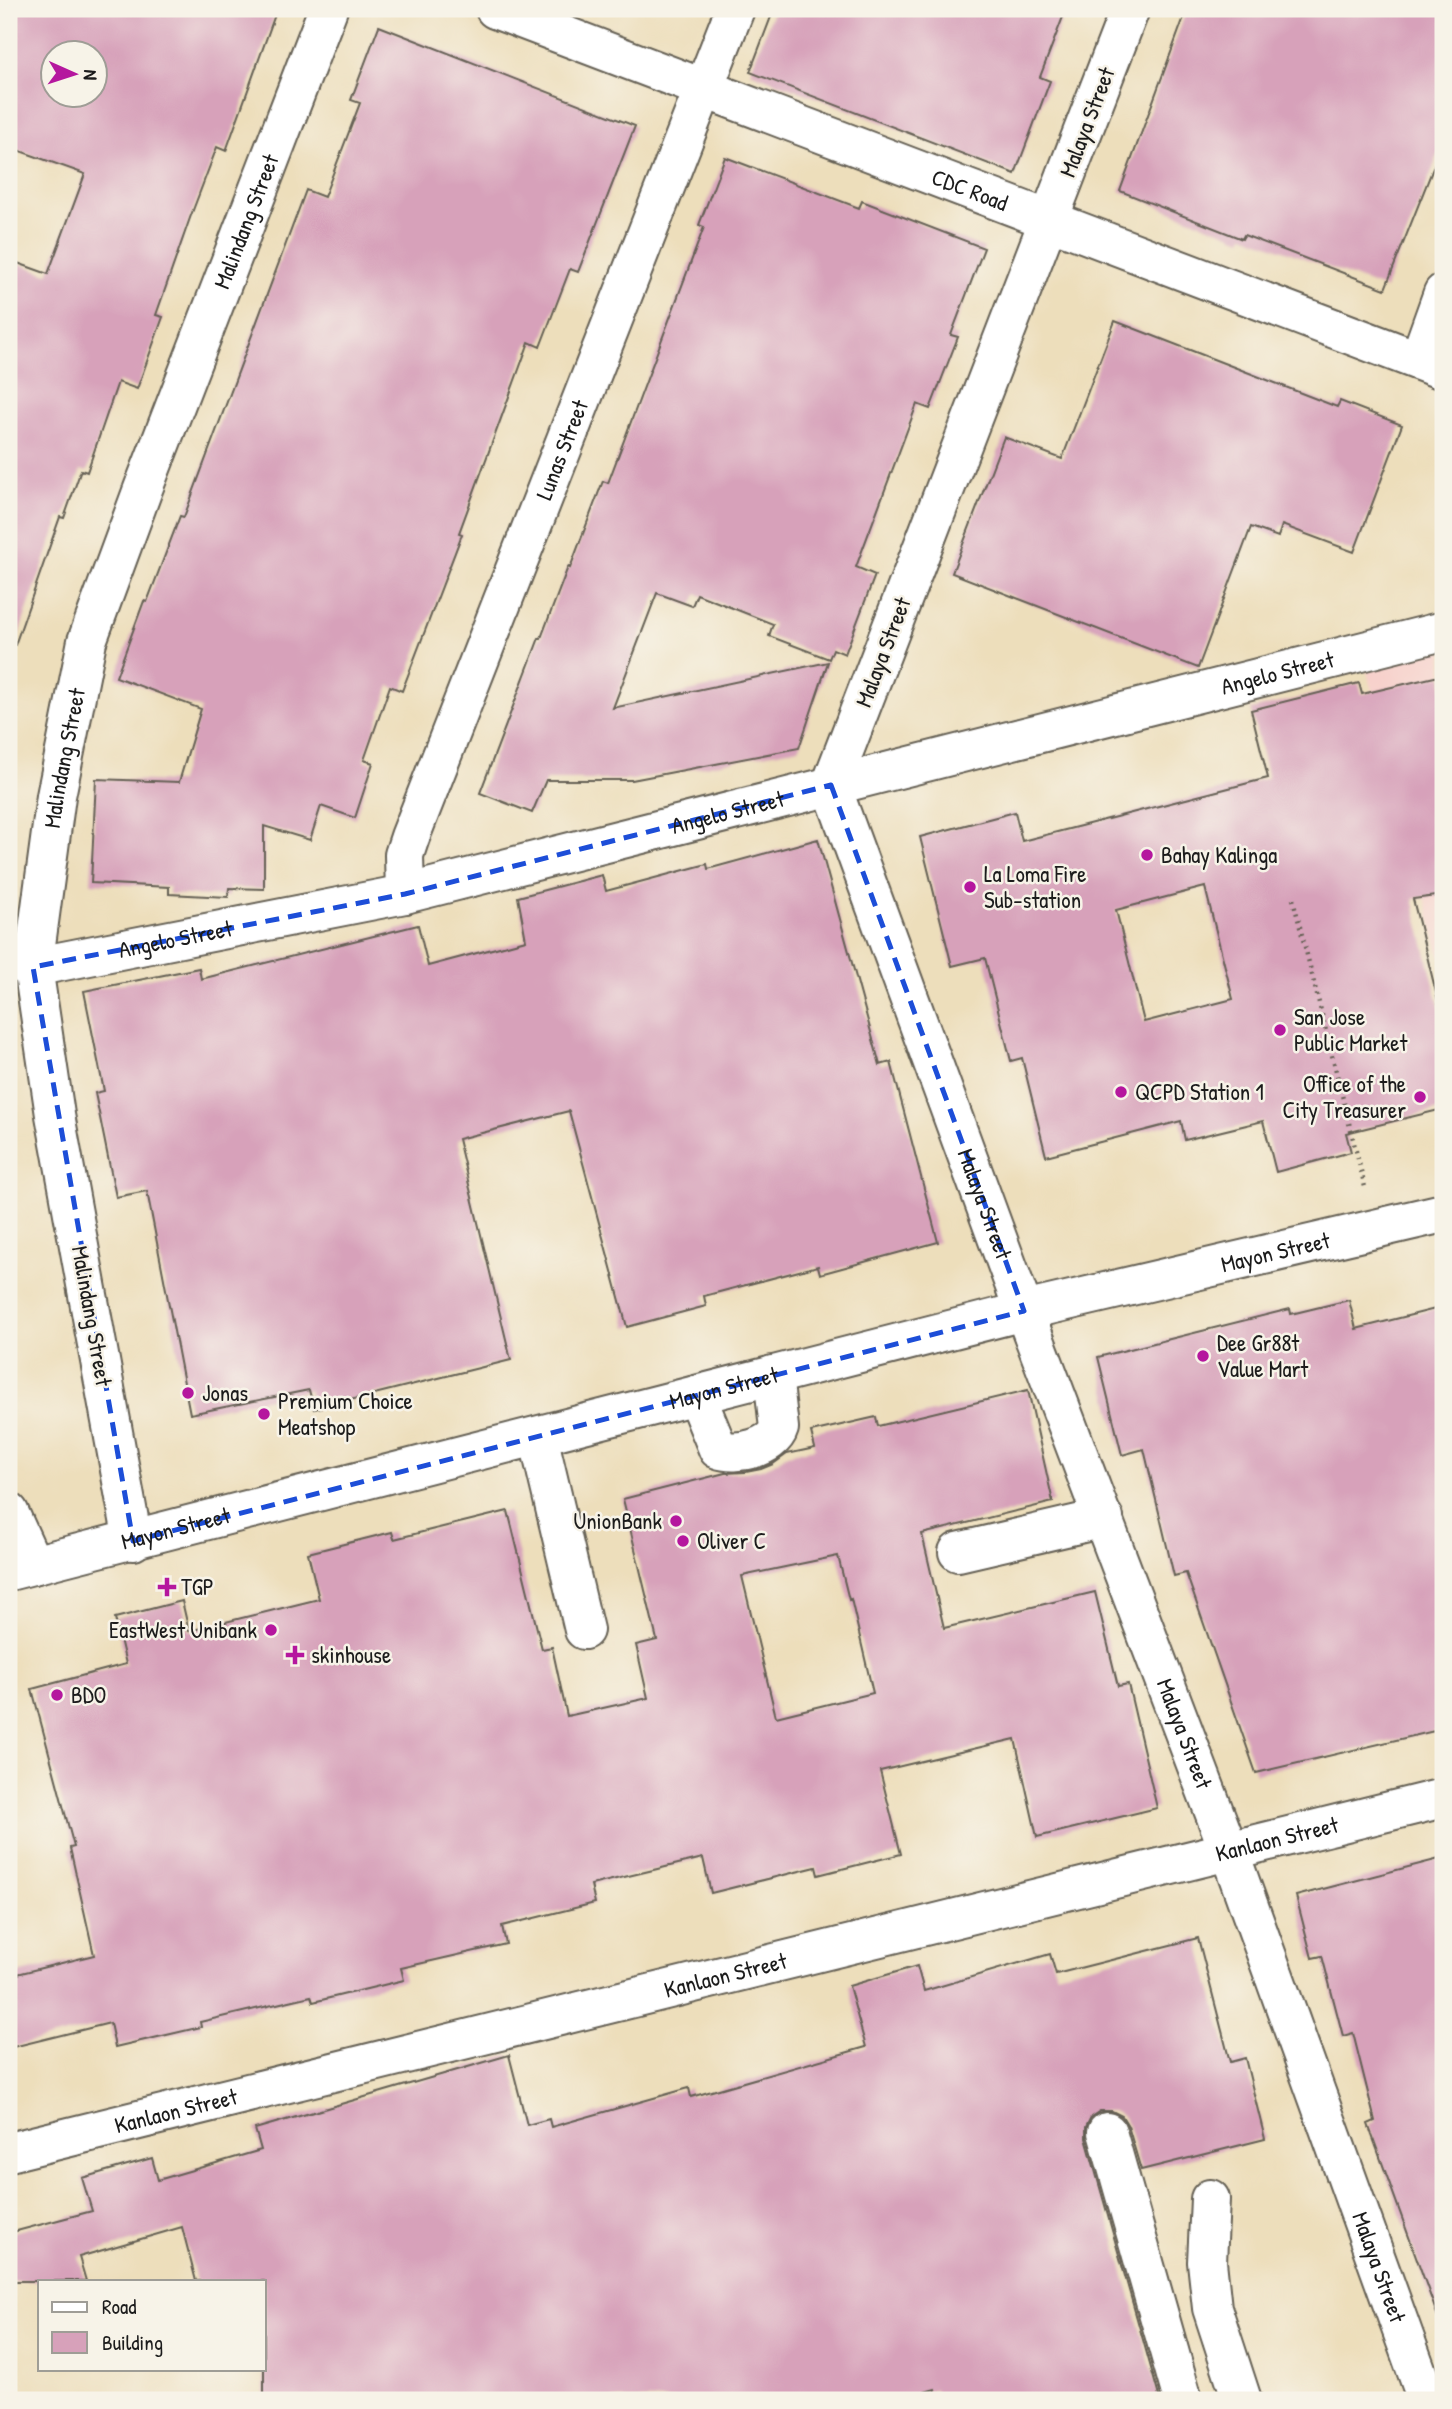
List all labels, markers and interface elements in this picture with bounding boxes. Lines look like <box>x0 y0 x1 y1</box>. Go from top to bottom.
north arrow <box>38 38 108 108</box>
street label: Malaya Street <box>1051 61 1122 181</box>
text: N <box>78 69 104 81</box>
street label: Malindang Street <box>206 148 286 293</box>
street label: CDC Road <box>927 161 1012 218</box>
street label: Lunas Street <box>528 394 596 504</box>
street label: Malaya Street <box>847 591 918 711</box>
street label: Angelo Street <box>1218 643 1338 702</box>
street label: Malindang Street <box>36 684 92 830</box>
street label: Angelo Street <box>668 782 789 841</box>
place label: Bahay Kalinga <box>1161 839 1277 870</box>
marker: Bahay Kalinga <box>1139 847 1155 863</box>
place label: La Loma Fire Sub-station <box>984 858 1086 915</box>
marker: La Loma Fire Sub-station <box>962 879 978 895</box>
street label: Angelo Street <box>116 912 236 965</box>
place label: San Jose Public Market <box>1294 1001 1408 1058</box>
marker: San Jose Public Market <box>1272 1022 1288 1038</box>
place label: Office of the City Treasurer <box>1283 1068 1406 1125</box>
place label: QCPD Station 1 <box>1135 1076 1264 1107</box>
marker: QCPD Station 1 <box>1113 1084 1129 1100</box>
marker: Office of the City Treasurer <box>1412 1089 1428 1105</box>
street label: Malaya Street <box>951 1144 1020 1264</box>
street label: Mayon Street <box>1218 1224 1334 1279</box>
street label: Malindang Street <box>65 1243 120 1390</box>
place label: Dee Gr88t Value Mart <box>1217 1327 1309 1384</box>
marker: Dee Gr88t Value Mart <box>1195 1348 1211 1364</box>
street label: Mayon Street <box>666 1358 782 1416</box>
place label: Jonas <box>202 1377 248 1408</box>
marker: Jonas <box>180 1385 196 1401</box>
place label: Premium Choice Meatshop <box>278 1385 413 1442</box>
marker: Premium Choice Meatshop <box>256 1406 272 1422</box>
street label: Mayon Street <box>118 1499 234 1557</box>
place label: UnionBank <box>574 1505 662 1536</box>
marker: UnionBank <box>668 1513 684 1529</box>
place label: Oliver C <box>697 1525 766 1556</box>
marker: Oliver C <box>675 1533 691 1549</box>
place label: TGP <box>181 1571 214 1602</box>
marker: TGP <box>159 1579 175 1595</box>
place label: EastWest Unibank <box>109 1614 257 1645</box>
marker: EastWest Unibank <box>263 1622 279 1638</box>
place label: skinhouse <box>311 1639 391 1670</box>
marker: skinhouse <box>285 1645 305 1665</box>
street label: Malaya Street <box>1150 1674 1220 1794</box>
place label: BDO <box>71 1679 106 1710</box>
marker: BDO <box>49 1687 65 1703</box>
street label: Kanlaon Street <box>1212 1808 1342 1869</box>
street label: Kanlaon Street <box>661 1944 791 2005</box>
street label: Kanlaon Street <box>111 2080 241 2140</box>
street label: Malaya Street <box>1345 2207 1414 2328</box>
legend <box>38 2280 266 2370</box>
text: Road <box>102 2292 136 2321</box>
text: Building <box>102 2328 163 2357</box>

